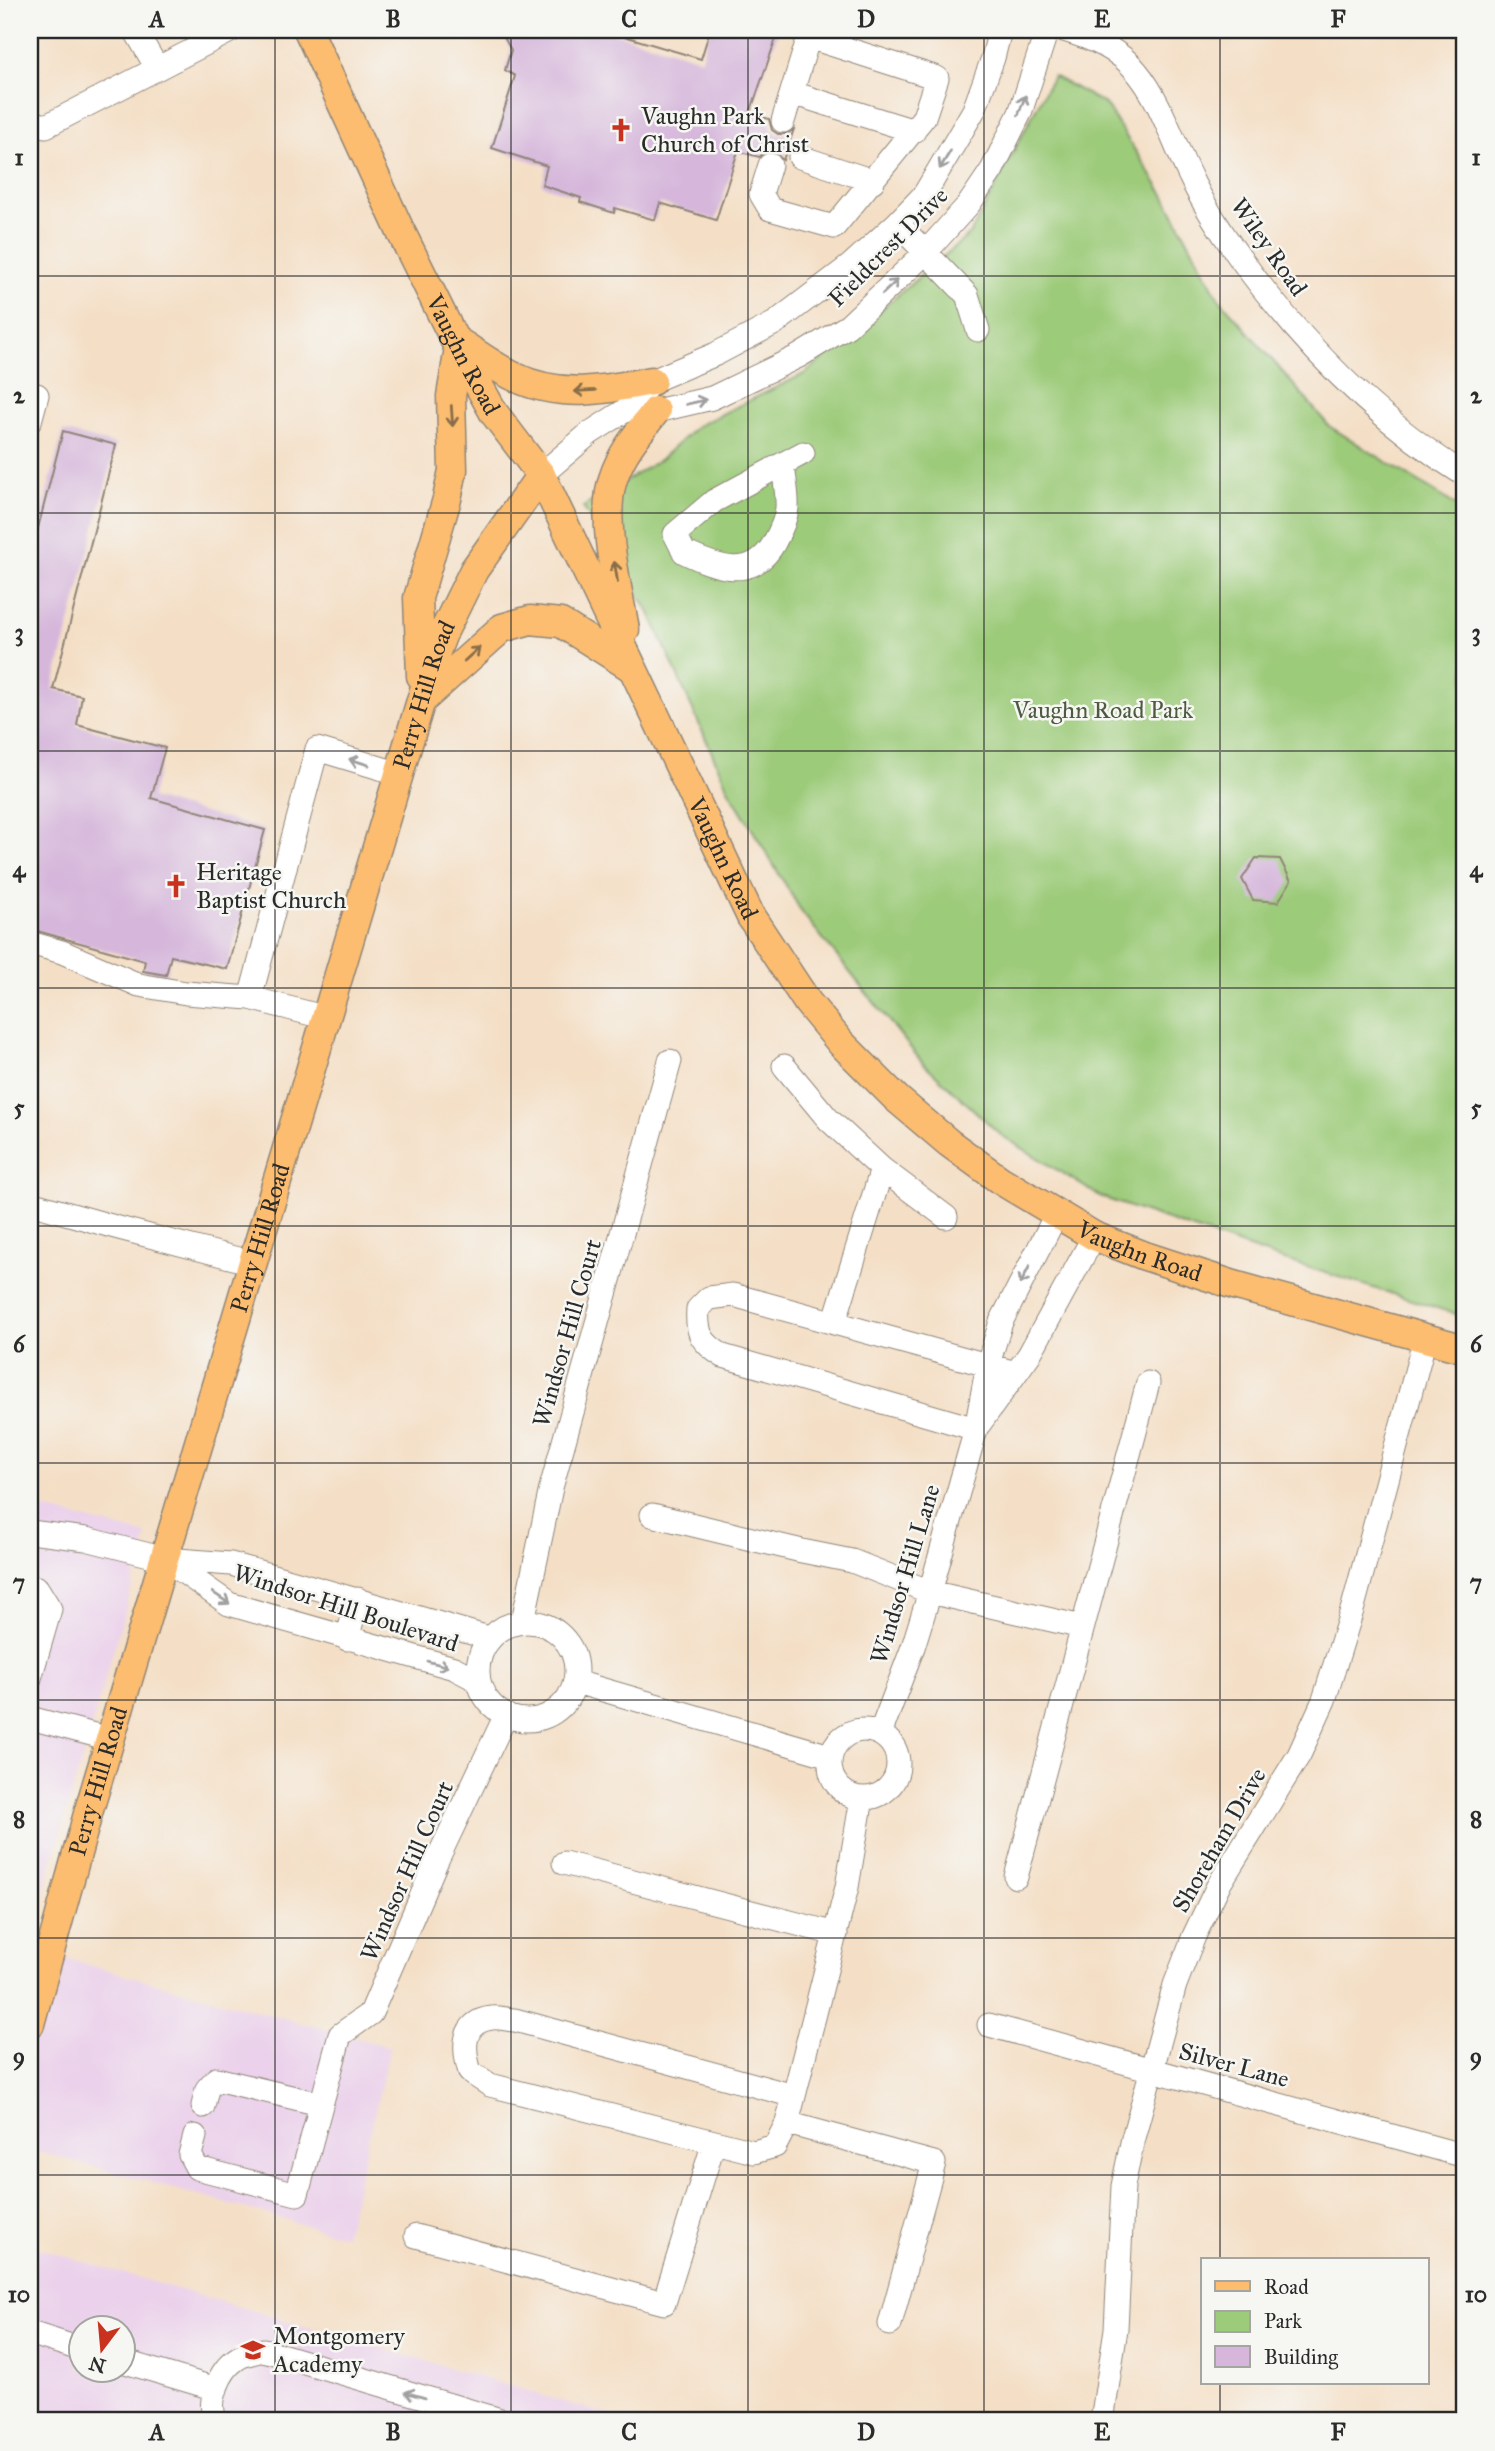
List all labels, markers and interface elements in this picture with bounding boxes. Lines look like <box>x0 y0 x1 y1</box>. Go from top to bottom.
text: A <box>147 5 165 33</box>
text: B <box>385 5 401 33</box>
text: C <box>621 5 637 33</box>
text: D <box>857 5 875 33</box>
text: E <box>1094 5 1111 33</box>
text: F <box>1330 5 1346 33</box>
one-way arrow <box>1017 95 1029 117</box>
place label: Vaughn Park Church of Christ <box>640 101 809 159</box>
church icon: Vaughn Park Church of Christ <box>607 116 635 144</box>
text: 1 <box>14 143 24 171</box>
text: 1 <box>1471 143 1481 171</box>
one-way arrow <box>938 149 952 169</box>
street label: Fieldcrest Drive <box>822 181 954 313</box>
street label: Wiley Road <box>1224 192 1314 302</box>
one-way arrow <box>881 279 899 295</box>
street label: Vaughn Road <box>419 289 507 420</box>
text: 2 <box>13 381 25 409</box>
text: 2 <box>1470 381 1482 409</box>
one-way arrow <box>573 385 596 398</box>
one-way arrow <box>684 395 707 408</box>
one-way arrow <box>446 404 459 426</box>
one-way arrow <box>609 561 622 584</box>
street label: Perry Hill Road <box>386 616 462 773</box>
text: 3 <box>14 618 24 647</box>
text: 3 <box>1471 618 1481 647</box>
one-way arrow <box>463 646 480 663</box>
park label: Vaughn Road Park <box>1012 695 1194 725</box>
one-way arrow <box>348 754 370 767</box>
street label: Vaughn Road <box>681 791 765 924</box>
text: 4 <box>13 855 27 883</box>
text: 4 <box>1470 855 1484 883</box>
place label: Heritage Baptist Church <box>196 857 346 915</box>
church icon: Heritage Baptist Church <box>162 872 190 900</box>
text: 5 <box>14 1093 25 1121</box>
text: 5 <box>1471 1093 1482 1121</box>
street label: Perry Hill Road <box>224 1160 297 1316</box>
street label: Vaughn Road <box>1070 1214 1206 1289</box>
street label: Windsor Hill Court <box>526 1235 608 1430</box>
one-way arrow <box>1017 1264 1031 1285</box>
text: 6 <box>13 1330 26 1358</box>
text: 6 <box>1470 1330 1483 1358</box>
street label: Windsor Hill Lane <box>863 1481 947 1667</box>
street label: Windsor Hill Boulevard <box>230 1557 462 1659</box>
text: 7 <box>13 1568 25 1596</box>
text: 7 <box>1470 1568 1482 1596</box>
one-way arrow <box>211 1591 230 1605</box>
one-way arrow <box>426 1658 449 1671</box>
street label: Perry Hill Road <box>62 1703 134 1859</box>
street label: Shoreham Drive <box>1165 1762 1273 1918</box>
street label: Windsor Hill Court <box>354 1776 460 1966</box>
text: 8 <box>13 1805 25 1833</box>
text: 8 <box>1470 1805 1482 1833</box>
street label: Silver Lane <box>1176 2036 1292 2094</box>
text: 9 <box>13 2042 25 2071</box>
text: 9 <box>1470 2042 1482 2071</box>
legend <box>1201 2258 1428 2384</box>
text: Road <box>1264 2274 1309 2300</box>
text: 10 <box>8 2280 30 2308</box>
text: 10 <box>1465 2280 1487 2308</box>
text: Park <box>1264 2308 1302 2334</box>
north arrow <box>66 2314 136 2384</box>
place label: Montgomery Academy <box>272 2321 406 2379</box>
school or university icon: Montgomery Academy <box>239 2336 267 2364</box>
text: Building <box>1264 2344 1338 2370</box>
text: N <box>87 2352 108 2378</box>
one-way arrow <box>405 2387 427 2400</box>
text: A <box>147 2418 165 2446</box>
text: B <box>385 2418 401 2446</box>
text: C <box>621 2418 637 2446</box>
text: D <box>857 2418 875 2446</box>
text: E <box>1094 2418 1111 2446</box>
text: F <box>1330 2418 1346 2446</box>

